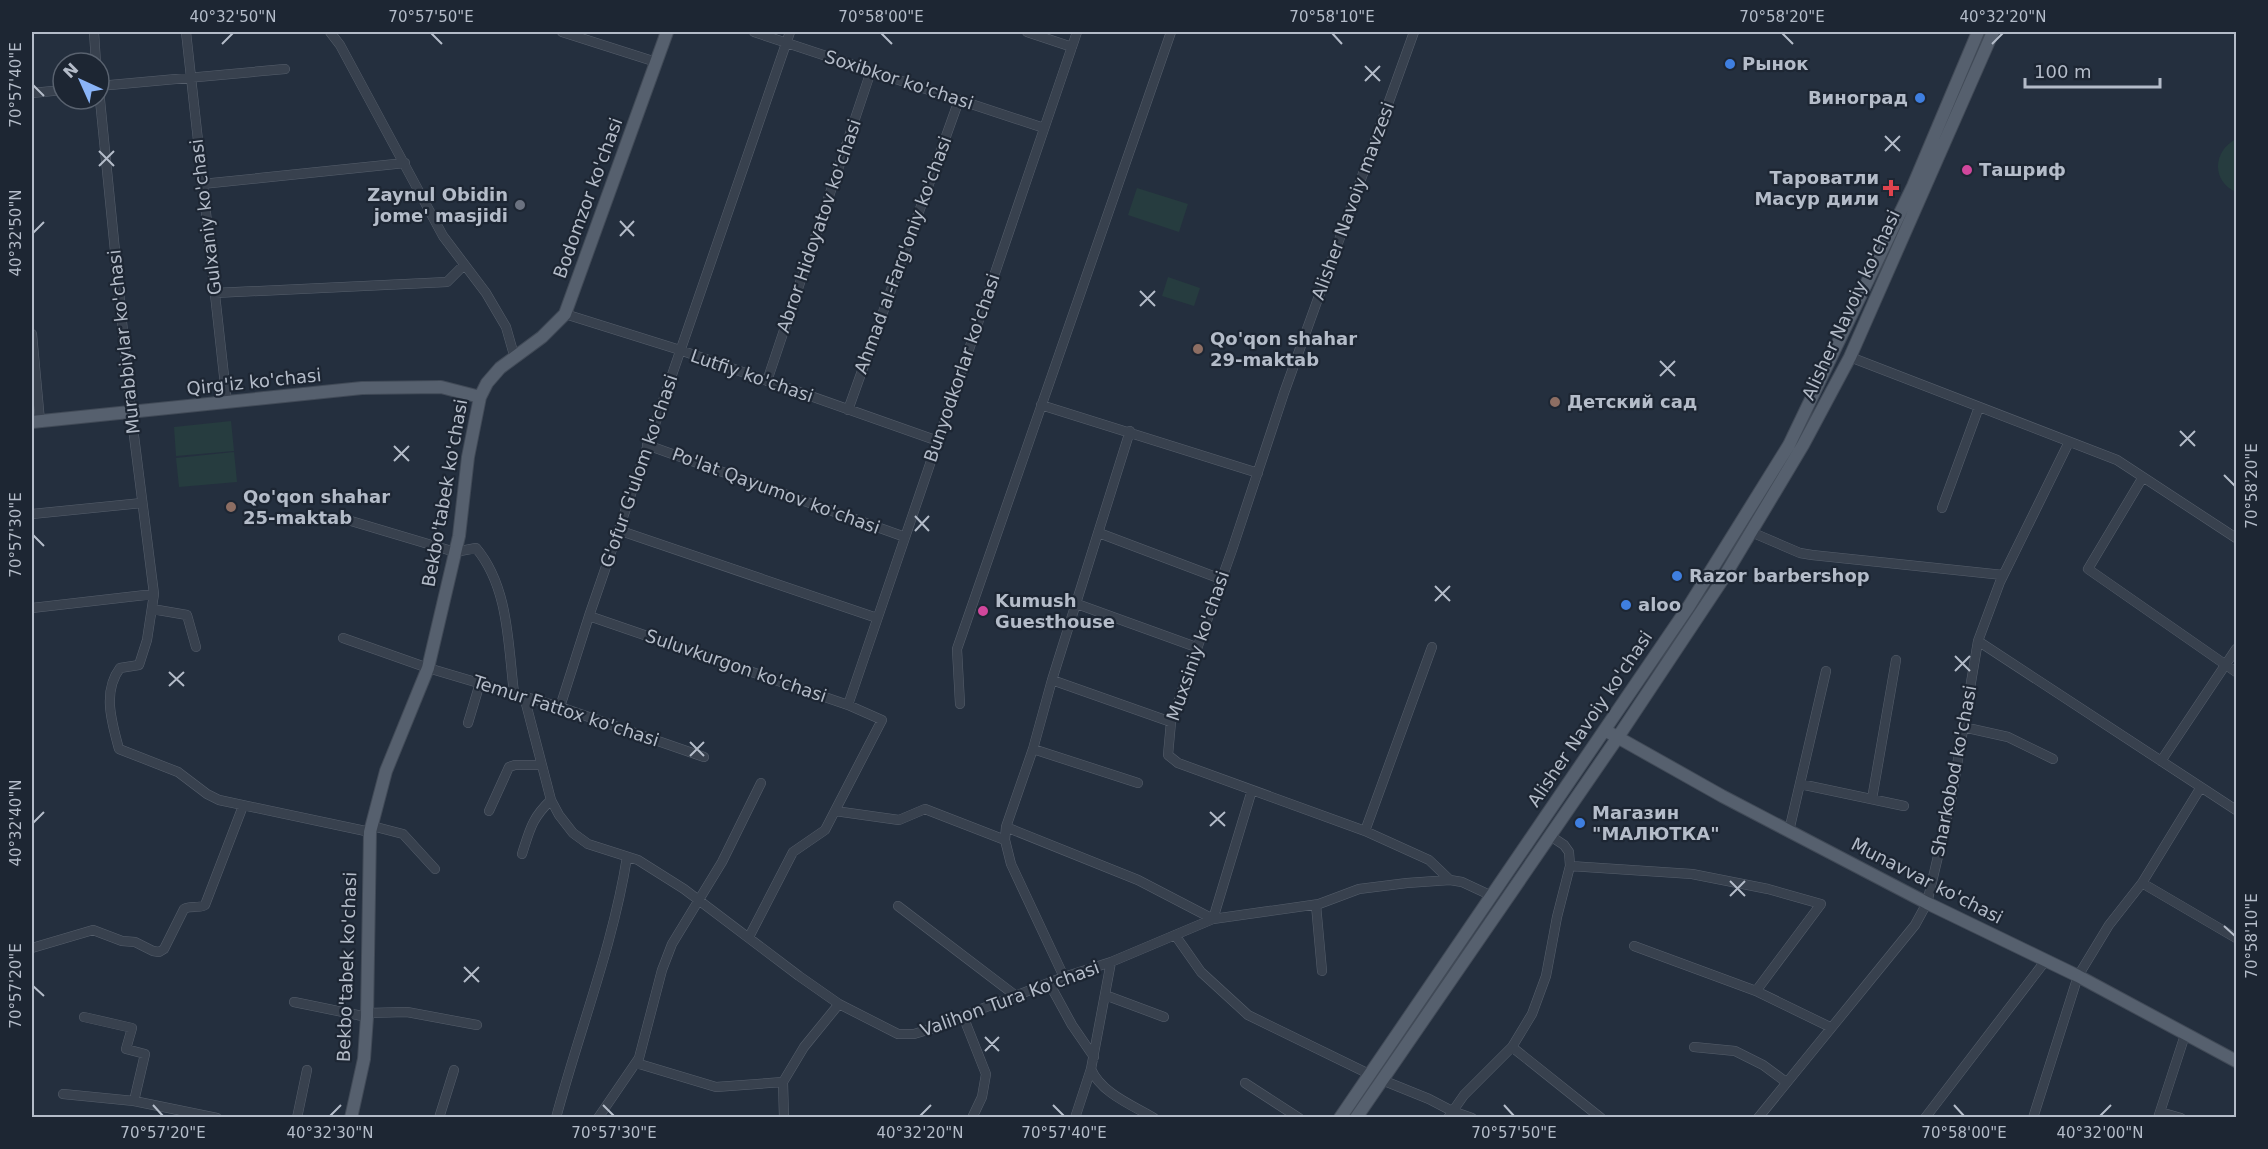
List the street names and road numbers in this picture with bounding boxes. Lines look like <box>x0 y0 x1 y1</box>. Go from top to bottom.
street label: Soxibkor ko'chasi <box>822 46 976 114</box>
street label: Alisher Navoiy mavzesi <box>1307 99 1398 303</box>
street label: Bodomzor ko'chasi <box>549 115 626 281</box>
street label: Abror Hidoyatov ko'chasi <box>772 116 865 335</box>
street label: Ahmad al-Farg'oniy ko'chasi <box>850 133 955 377</box>
street label: Gulxaniy ko'chasi <box>185 138 226 296</box>
street label: Alisher Navoiy ko'chasi <box>1797 206 1904 403</box>
street label: Murabbiylar ko'chasi <box>103 249 144 435</box>
street label: Bunyodkorlar ko'chasi <box>919 271 1004 465</box>
street label: Lutfiy ko'chasi <box>688 345 816 406</box>
street label: Qirg'iz ko'chasi <box>186 364 322 399</box>
street label: G'ofur G'ulom ko'chasi <box>596 372 681 570</box>
street label: Bekbo'tabek ko'chasi <box>418 397 471 589</box>
street label: Po'lat Qayumov ko'chasi <box>669 443 883 538</box>
street label: Muxsiniy ko'chasi <box>1162 568 1233 724</box>
street label: Suluvkurgon ko'chasi <box>643 625 830 706</box>
street label: Alisher Navoiy ko'chasi <box>1523 627 1656 811</box>
street label: Temur Fattox ko'chasi <box>470 670 662 751</box>
street label: Sharkobod ko'chasi <box>1927 683 1980 858</box>
street label: Munavvar ko'chasi <box>1848 833 2007 928</box>
street label: Bekbo'tabek ko'chasi <box>333 871 360 1063</box>
street label: Valihon Tura Ko'chasi <box>917 956 1102 1041</box>

